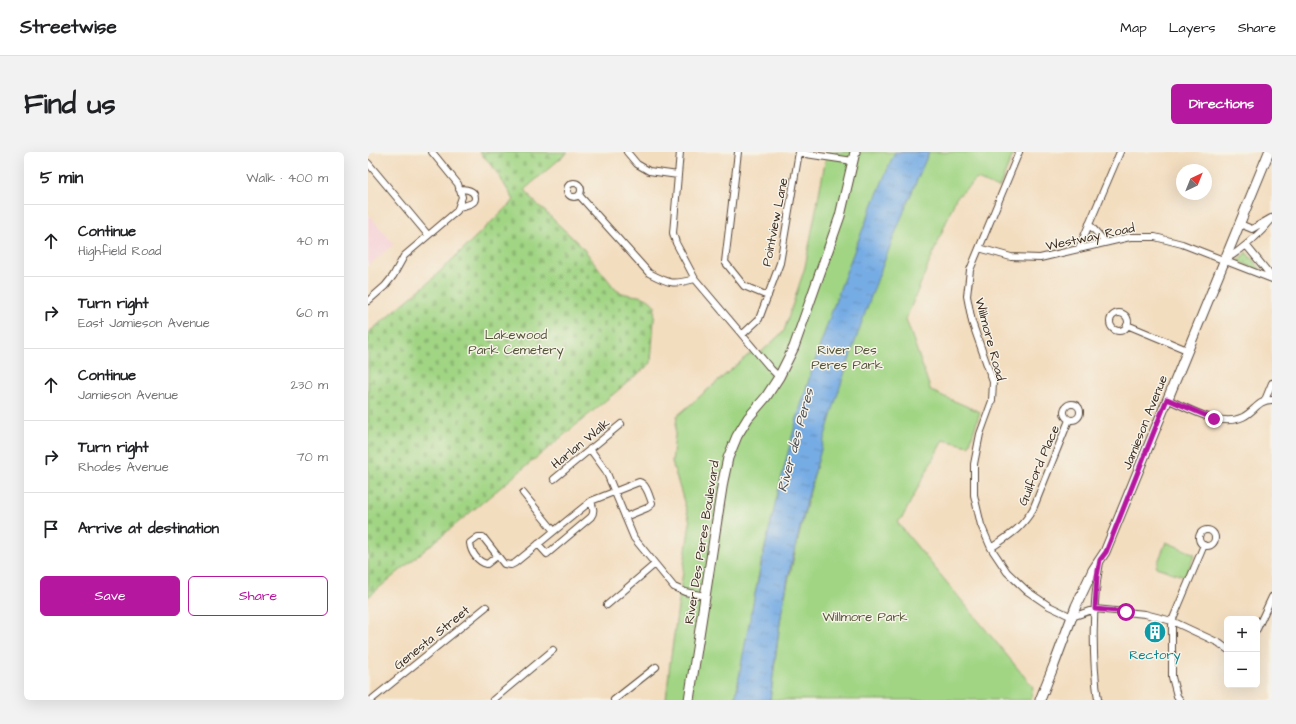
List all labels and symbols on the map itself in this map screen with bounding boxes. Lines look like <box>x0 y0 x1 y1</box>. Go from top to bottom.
north arrow <box>1176 164 1212 200</box>
street label: Pointview Lane <box>758 176 792 268</box>
street label: Westway Road <box>1044 219 1137 256</box>
street label: Willmore Road <box>970 296 1010 383</box>
park label: Lakewood Park Cemetery <box>468 326 564 360</box>
park label: River Des Peres Park <box>811 341 883 374</box>
street label: Jamieson Avenue <box>1118 372 1172 472</box>
water label: River des Peres <box>773 385 820 494</box>
route end <box>1205 410 1223 428</box>
street label: Harlan Walk <box>547 414 614 473</box>
street label: Guilford Place <box>1014 422 1064 508</box>
street label: River Des Peres Boulevard <box>680 459 724 625</box>
street label: Genesta Street <box>390 601 474 674</box>
route start <box>1117 603 1135 621</box>
park label: Willmore Park <box>822 608 908 626</box>
building icon: Rectory <box>1142 619 1168 645</box>
place label: Rectory <box>1129 646 1181 665</box>

